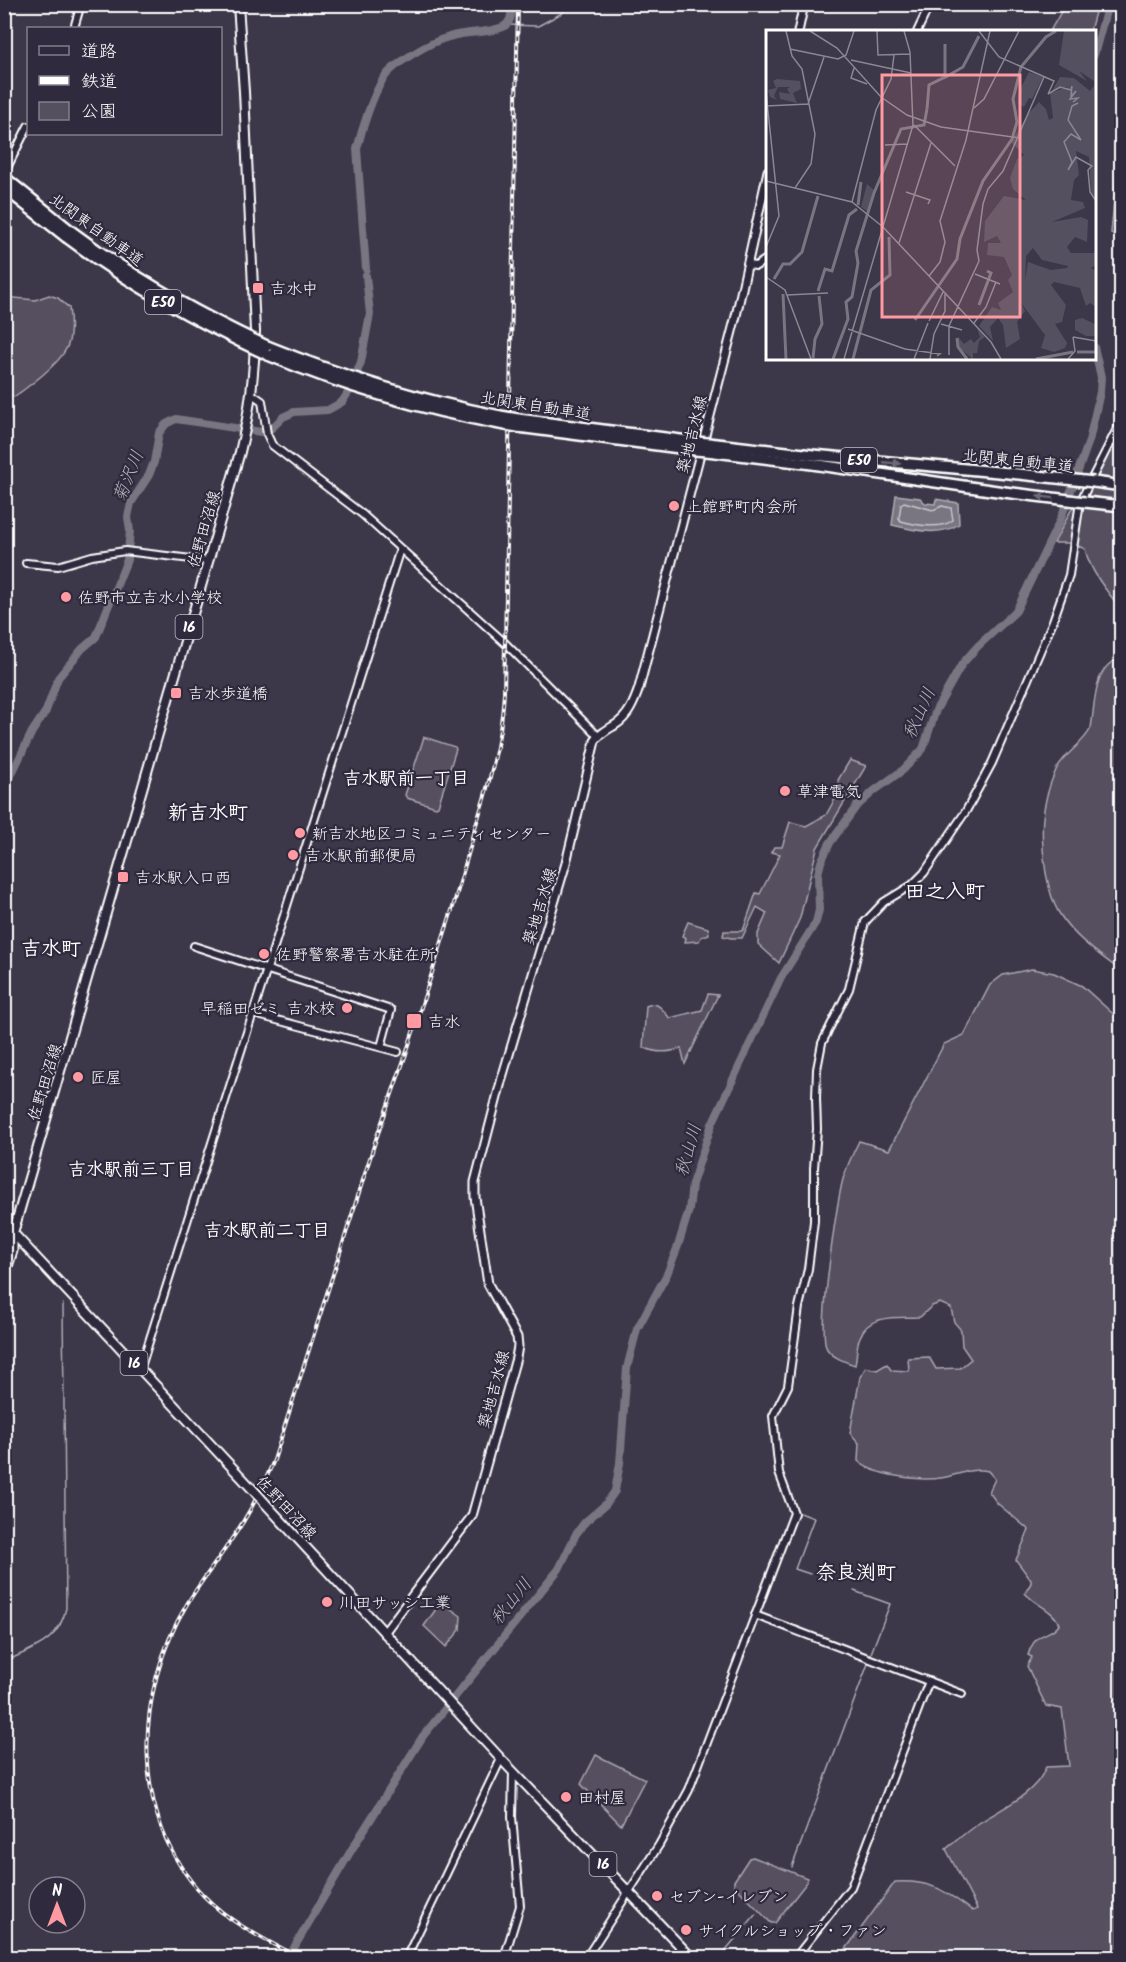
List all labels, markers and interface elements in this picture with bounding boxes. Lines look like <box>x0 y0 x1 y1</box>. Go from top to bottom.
legend <box>27 27 222 135</box>
inset map <box>766 30 1096 360</box>
text: 道路 <box>81 38 117 67</box>
text: 鉄道 <box>81 68 117 97</box>
text: 公園 <box>81 98 117 127</box>
street label: 北関東自動車道 <box>43 187 149 273</box>
place label: 吉水中 <box>270 277 318 302</box>
marker: 吉水中 <box>251 281 265 295</box>
road number: E50 <box>145 290 181 314</box>
street label: 北関東自動車道 <box>478 385 593 428</box>
street label: 築地吉水線 <box>671 393 714 476</box>
street label: 北関東自動車道 <box>961 443 1075 480</box>
water label: 菊沢川 <box>106 446 153 507</box>
road number: E50 <box>841 448 877 472</box>
one-way arrow <box>882 458 901 468</box>
street label: 佐野田沼線 <box>181 488 227 571</box>
one-way arrow <box>1035 492 1054 501</box>
place label: 上館野町内会所 <box>686 495 798 520</box>
marker: 上館野町内会所 <box>667 499 681 513</box>
place label: 佐野市立吉水小学校 <box>78 586 222 611</box>
marker: 佐野市立吉水小学校 <box>59 590 73 604</box>
road number: 16 <box>176 615 202 639</box>
place label: 吉水歩道橋 <box>188 682 268 707</box>
water label: 秋山川 <box>896 683 945 744</box>
marker: 吉水歩道橋 <box>169 686 183 700</box>
district label: 吉水駅前一丁目 <box>343 765 469 794</box>
place label: 草津電気 <box>797 780 861 805</box>
marker: 草津電気 <box>778 784 792 798</box>
district label: 新吉水町 <box>168 798 248 830</box>
place label: 新吉水地区コミュニティセンター <box>312 822 551 847</box>
marker: 新吉水地区コミュニティセンター <box>293 826 307 840</box>
place label: 吉水駅前郵便局 <box>305 844 417 869</box>
marker: 吉水駅前郵便局 <box>286 848 300 862</box>
street label: 築地吉水線 <box>517 865 564 948</box>
place label: 吉水駅入口西 <box>135 866 231 891</box>
marker: 吉水駅入口西 <box>116 870 130 884</box>
district label: 田之入町 <box>905 877 985 909</box>
district label: 吉水町 <box>21 934 81 966</box>
place label: 佐野警察署吉水駐在所 <box>276 943 436 968</box>
marker: 佐野警察署吉水駐在所 <box>257 947 271 961</box>
place label: 早稲田ゼミ 吉水校 <box>201 997 335 1022</box>
marker: 早稲田ゼミ 吉水校 <box>340 1001 354 1015</box>
place label: 吉水 <box>428 1010 460 1035</box>
marker: 吉水 <box>405 1012 423 1030</box>
street label: 佐野田沼線 <box>22 1041 69 1124</box>
place label: 匠屋 <box>90 1066 122 1091</box>
marker: 匠屋 <box>71 1070 85 1084</box>
water label: 秋山川 <box>668 1120 711 1180</box>
district label: 吉水駅前三丁目 <box>68 1156 194 1185</box>
district label: 吉水駅前二丁目 <box>204 1217 330 1246</box>
street label: 築地吉水線 <box>472 1348 517 1431</box>
road number: 16 <box>120 1351 148 1375</box>
street label: 佐野田沼線 <box>249 1470 322 1546</box>
district label: 奈良渕町 <box>816 1558 896 1590</box>
water label: 秋山川 <box>484 1572 540 1632</box>
place label: 川田サッシ工業 <box>339 1591 451 1616</box>
marker: 川田サッシ工業 <box>320 1595 334 1609</box>
place label: 田村屋 <box>578 1786 626 1811</box>
marker: 田村屋 <box>559 1790 573 1804</box>
road number: 16 <box>590 1852 616 1876</box>
north arrow <box>27 1875 87 1935</box>
text: N <box>52 1879 62 1904</box>
place label: セブン-イレブン <box>669 1885 788 1910</box>
marker: セブン-イレブン <box>650 1889 664 1903</box>
place label: サイクルショップ・ファン <box>698 1919 887 1944</box>
marker: サイクルショップ・ファン <box>679 1923 693 1937</box>

